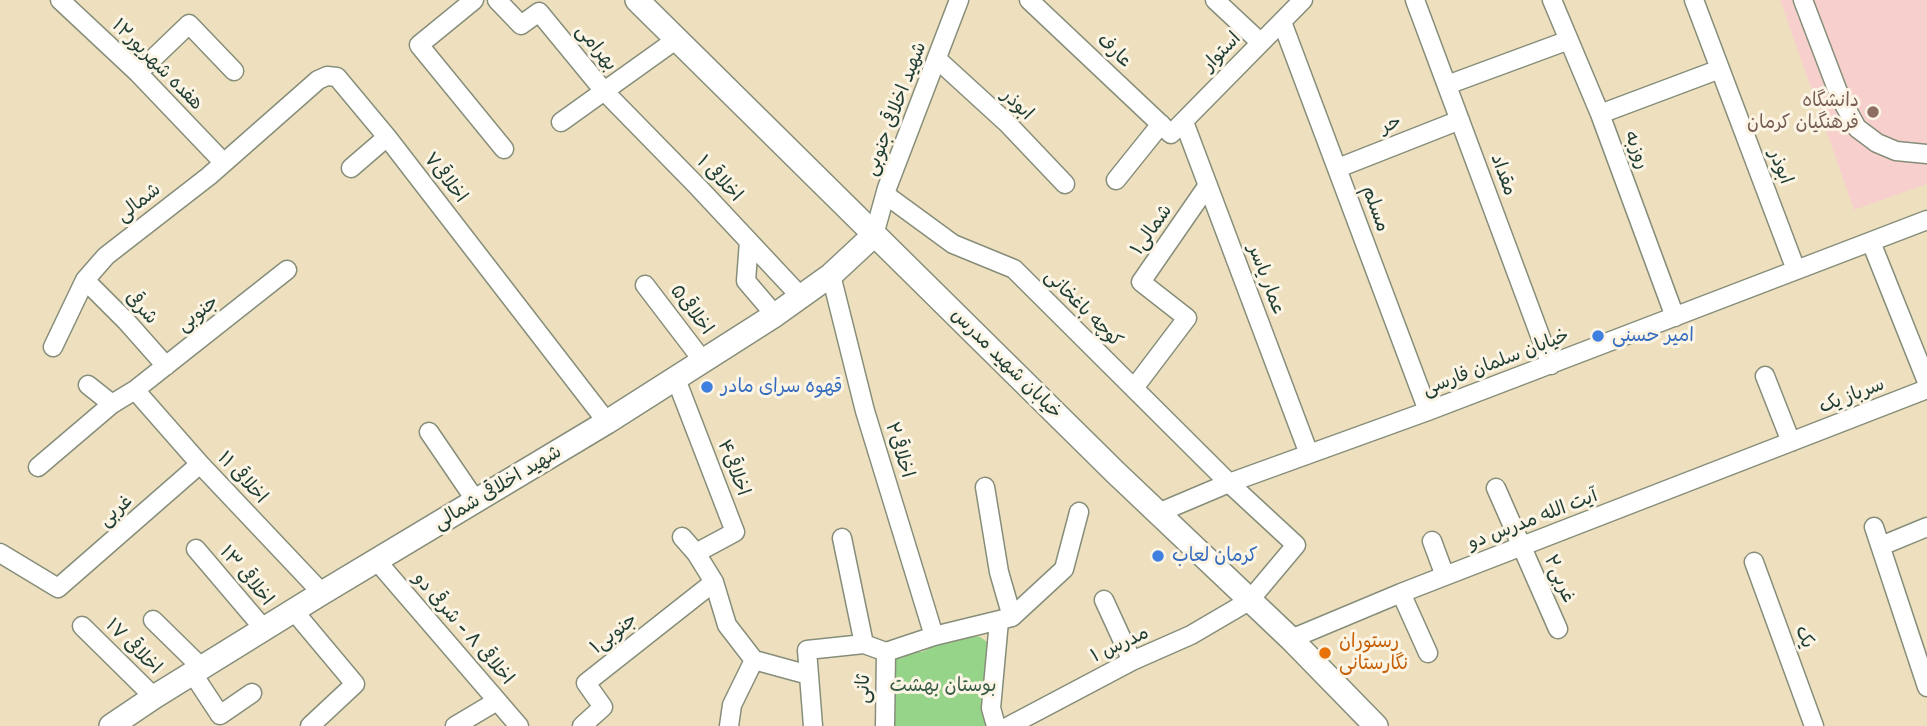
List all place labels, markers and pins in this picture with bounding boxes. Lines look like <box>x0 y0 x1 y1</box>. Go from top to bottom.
place label: دانشگاه فرهنگیان کرمان <box>1747 90 1859 134</box>
marker: دانشگاه فرهنگیان کرمان <box>1865 104 1881 120</box>
place label: امیر حسنی <box>1612 325 1694 347</box>
marker: امیر حسنی <box>1590 328 1606 344</box>
place label: قهوه سرای مادر <box>721 376 842 398</box>
marker: قهوه سرای مادر <box>699 379 715 395</box>
place label: کرمان لعاب <box>1172 545 1258 567</box>
marker: کرمان لعاب <box>1150 548 1166 564</box>
place label: رستوران نگارستانی <box>1339 631 1408 675</box>
marker: رستوران نگارستانی <box>1317 645 1333 661</box>

